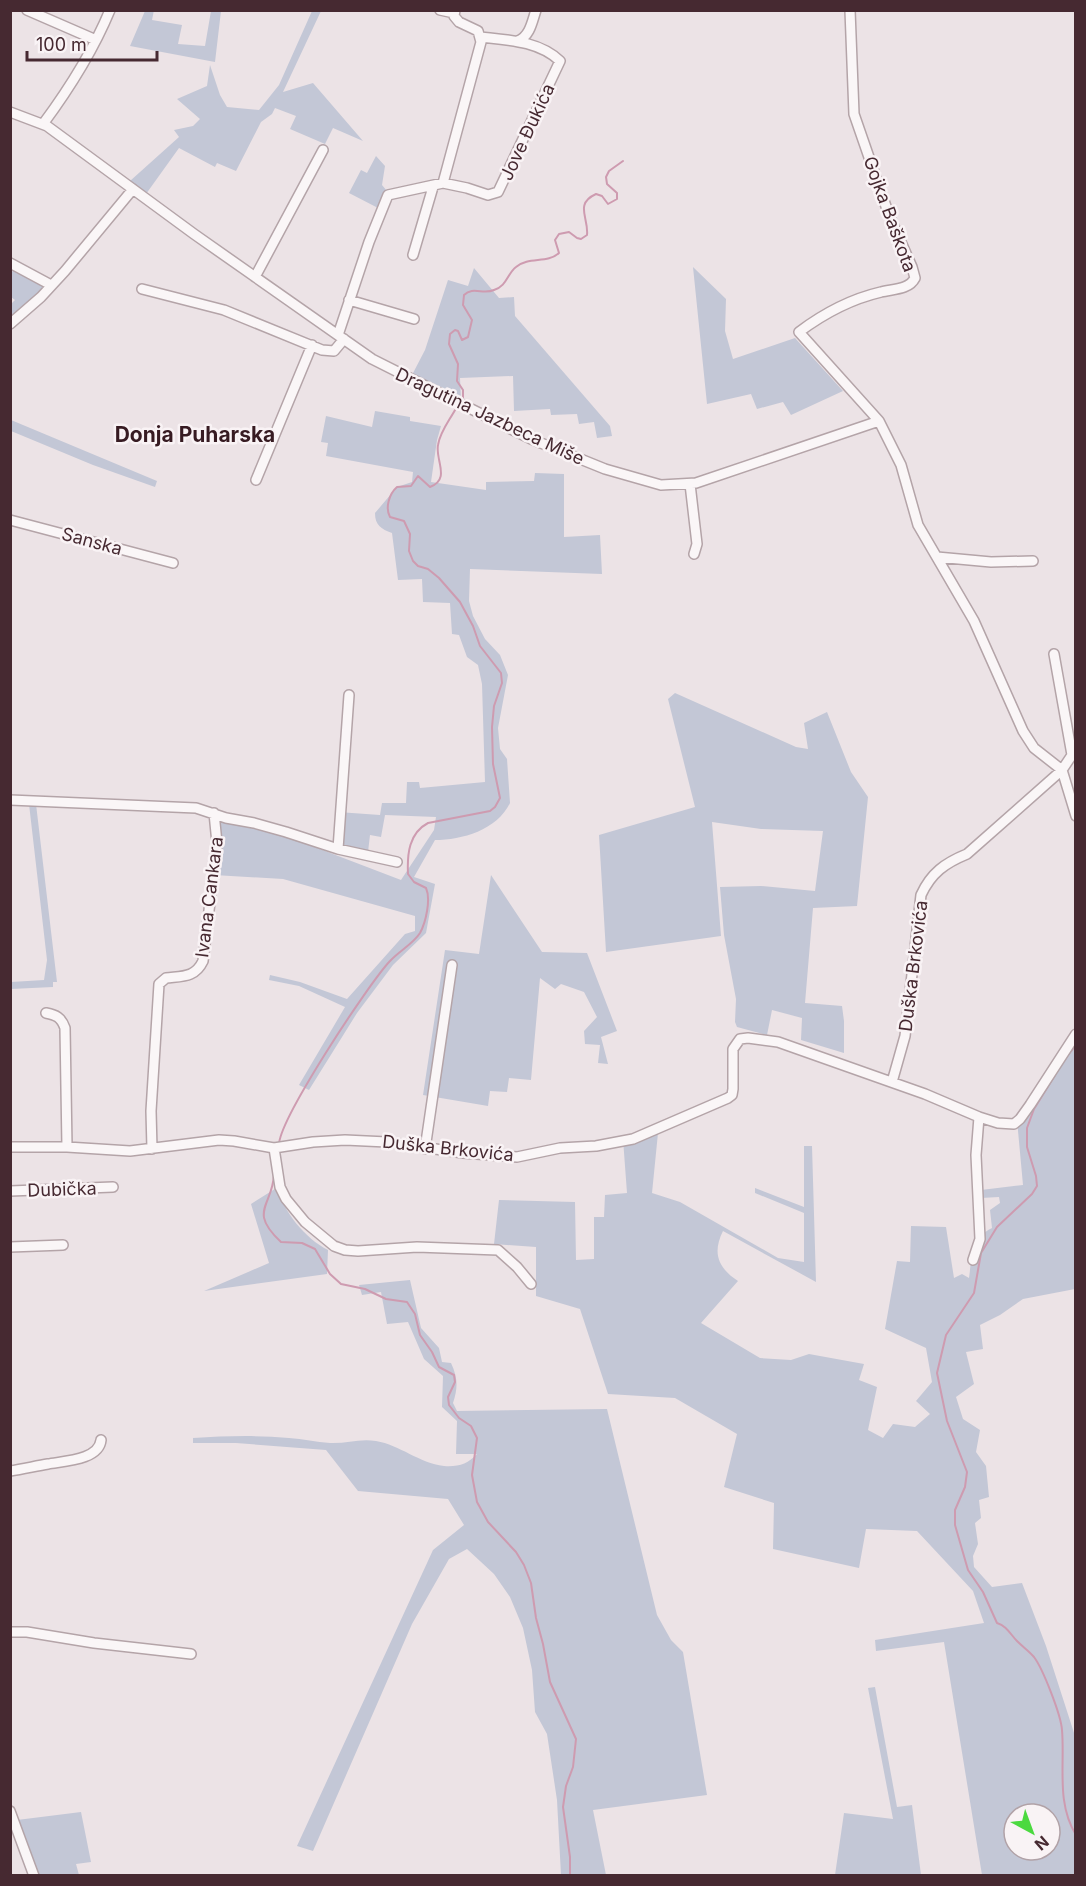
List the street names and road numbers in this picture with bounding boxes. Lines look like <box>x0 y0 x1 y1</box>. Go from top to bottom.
street label: Jove Đukića <box>495 80 559 184</box>
street label: Gojka Baškota <box>859 153 921 275</box>
street label: Dragutina Jazbeca Miše <box>392 363 588 469</box>
street label: Sanska <box>59 523 125 559</box>
street label: Ivana Cankara <box>191 835 227 959</box>
street label: Duška Brkovića <box>895 899 931 1033</box>
street label: Duška Brkovića <box>381 1131 515 1165</box>
street label: Dubička <box>27 1177 97 1201</box>

